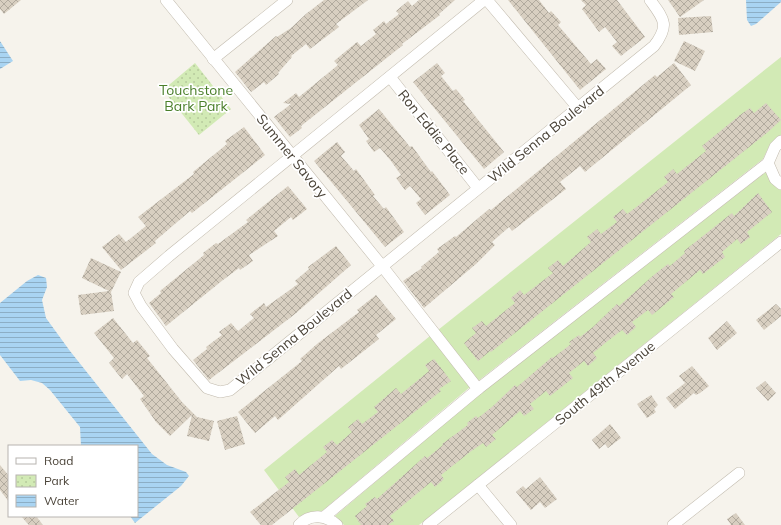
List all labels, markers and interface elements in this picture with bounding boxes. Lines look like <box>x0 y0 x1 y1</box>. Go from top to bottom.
park label: Touchstone Bark Park <box>159 81 233 115</box>
street label: Wild Senna Boulevard <box>484 81 608 187</box>
street label: Ron Eddie Place <box>394 86 474 178</box>
street label: Summer Savory <box>253 110 332 202</box>
street label: Wild Senna Boulevard <box>232 284 356 390</box>
street label: South 49th Avenue <box>551 337 659 429</box>
legend <box>8 445 138 517</box>
text: Road <box>44 453 73 468</box>
text: Park <box>44 473 70 488</box>
text: Water <box>44 493 80 508</box>

